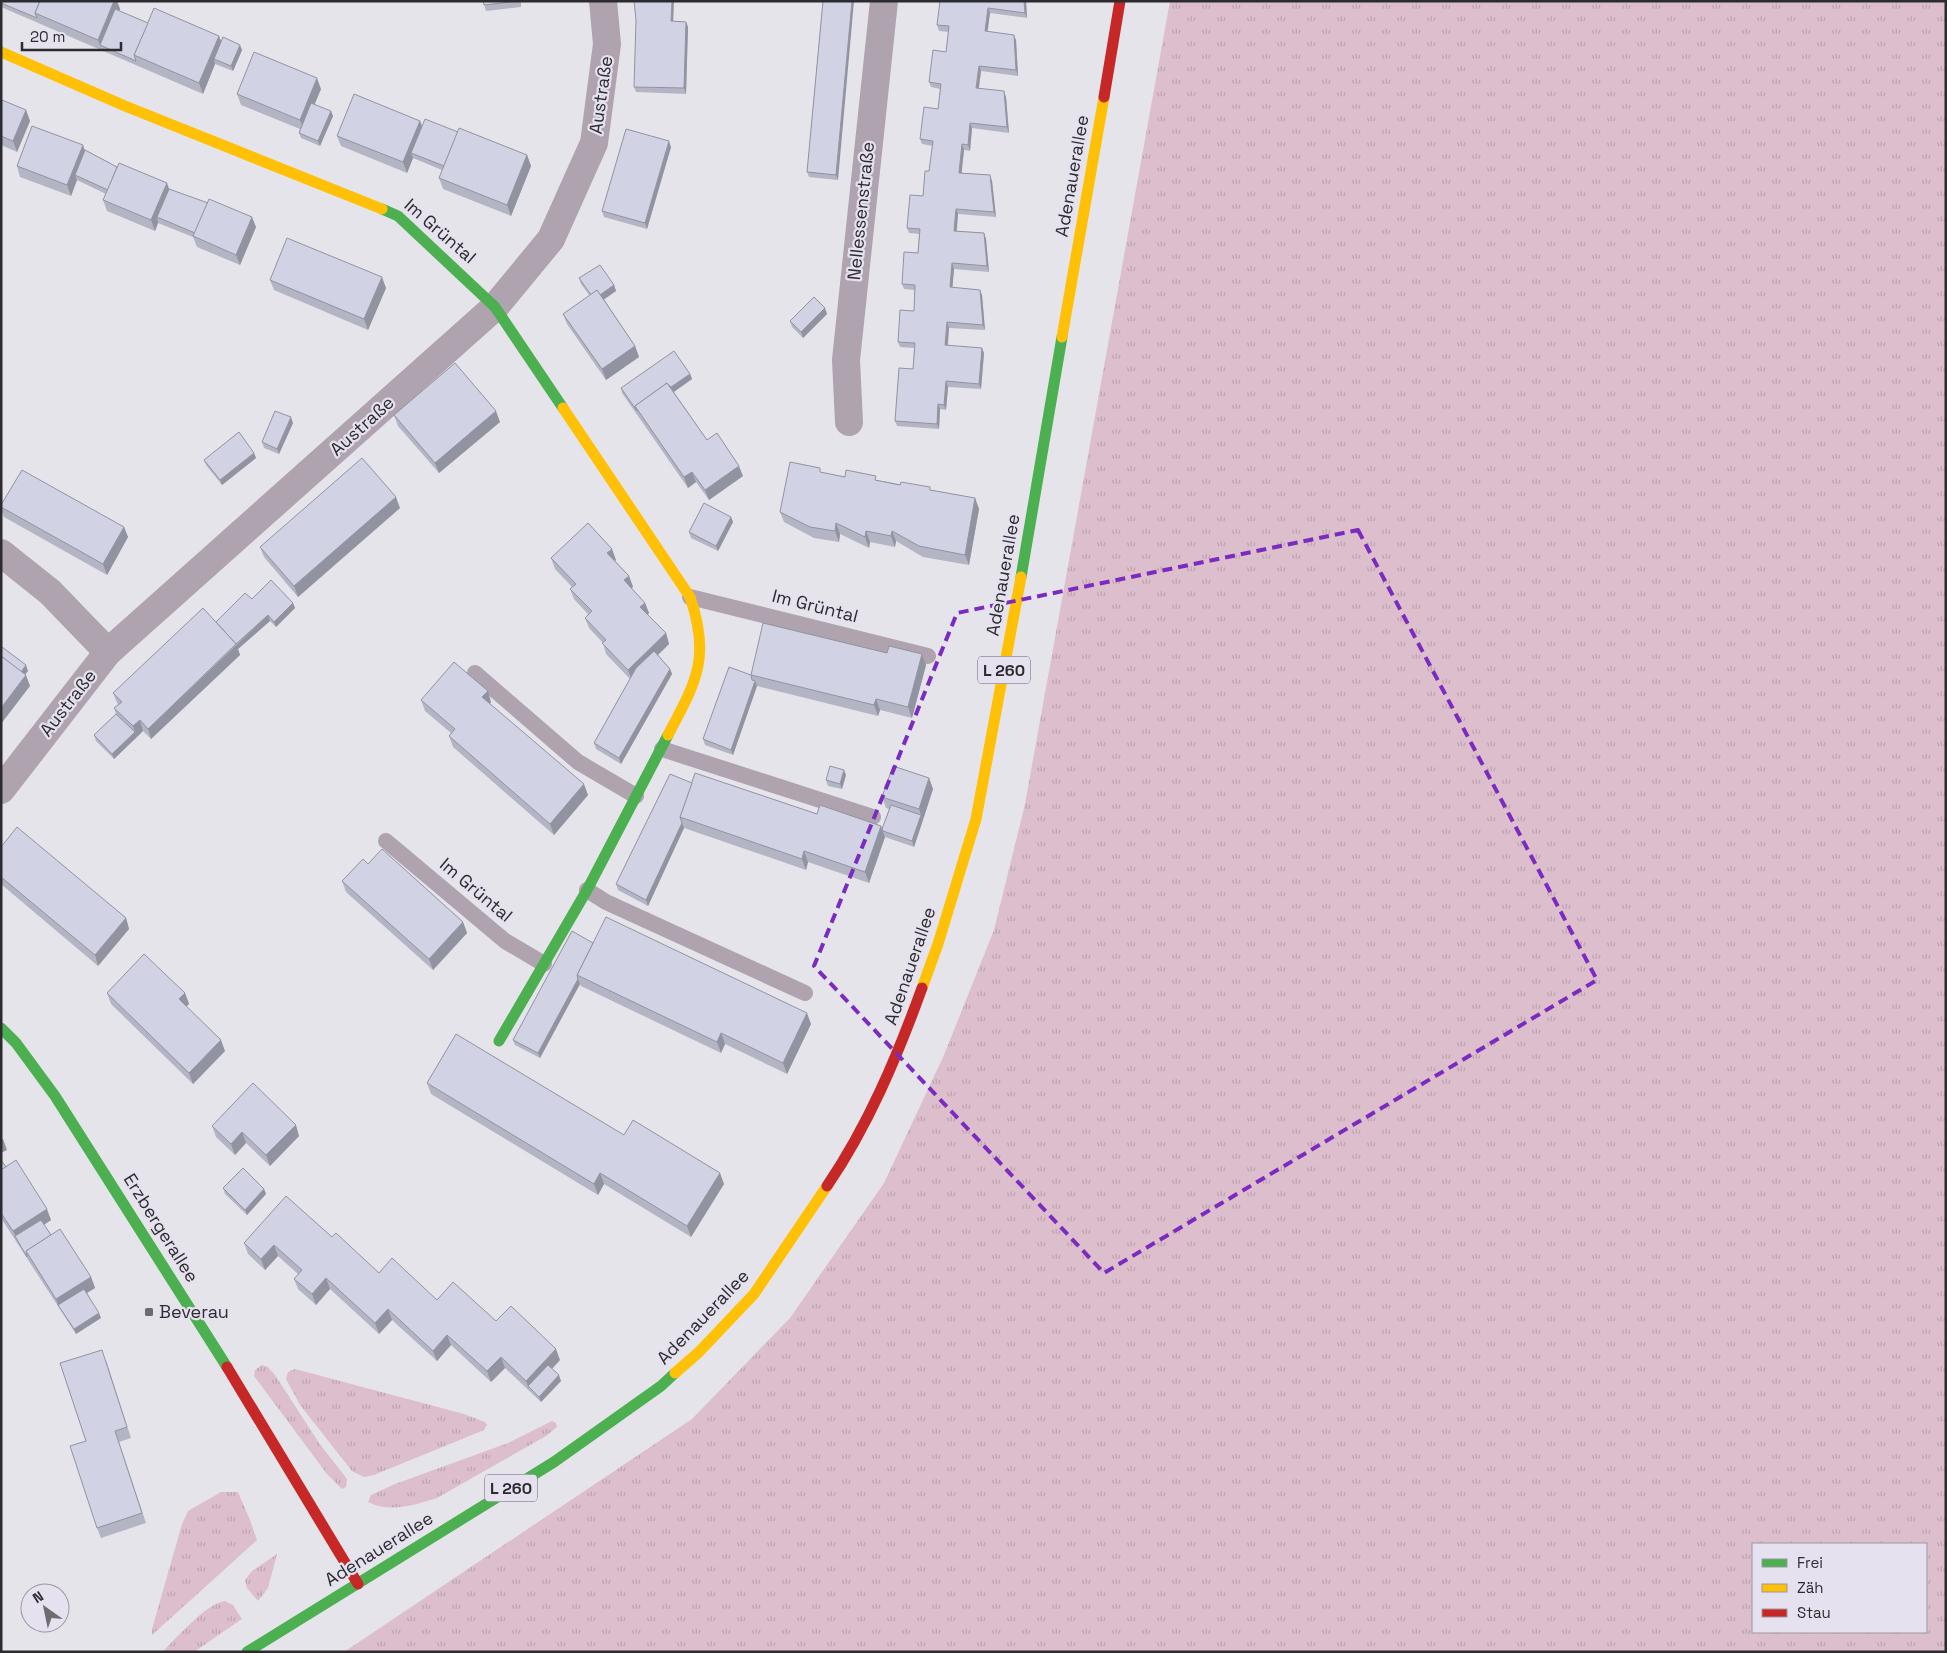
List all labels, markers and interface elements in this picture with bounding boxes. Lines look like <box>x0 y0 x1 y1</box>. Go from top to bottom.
scale bar <box>22 20 121 52</box>
text: 20 m <box>30 27 65 46</box>
street label: Austraße <box>584 54 617 136</box>
street label: Adenauerallee <box>1049 113 1094 239</box>
street label: Nellessenstraße <box>842 141 879 281</box>
street label: Im Grüntal <box>400 193 481 268</box>
street label: Austraße <box>325 391 399 461</box>
street label: Adenauerallee <box>980 512 1025 638</box>
street label: Im Grüntal <box>770 584 861 627</box>
road number: L 260 <box>978 656 1030 684</box>
street label: Austraße <box>34 665 101 741</box>
street label: Im Grüntal <box>435 853 517 927</box>
street label: Adenauerallee <box>879 904 940 1028</box>
street label: Erzbergerallee <box>119 1169 204 1286</box>
street label: Adenauerallee <box>652 1264 754 1369</box>
place label: Beverau <box>159 1300 229 1323</box>
marker: Beverau <box>143 1306 155 1318</box>
road number: L 260 <box>485 1475 537 1502</box>
street label: Adenauerallee <box>320 1506 437 1591</box>
legend <box>1752 1543 1927 1633</box>
text: Frei <box>1797 1553 1823 1572</box>
text: Zäh <box>1797 1578 1823 1597</box>
north arrow <box>20 1583 70 1633</box>
text: N <box>29 1587 47 1607</box>
text: Stau <box>1797 1603 1831 1622</box>

